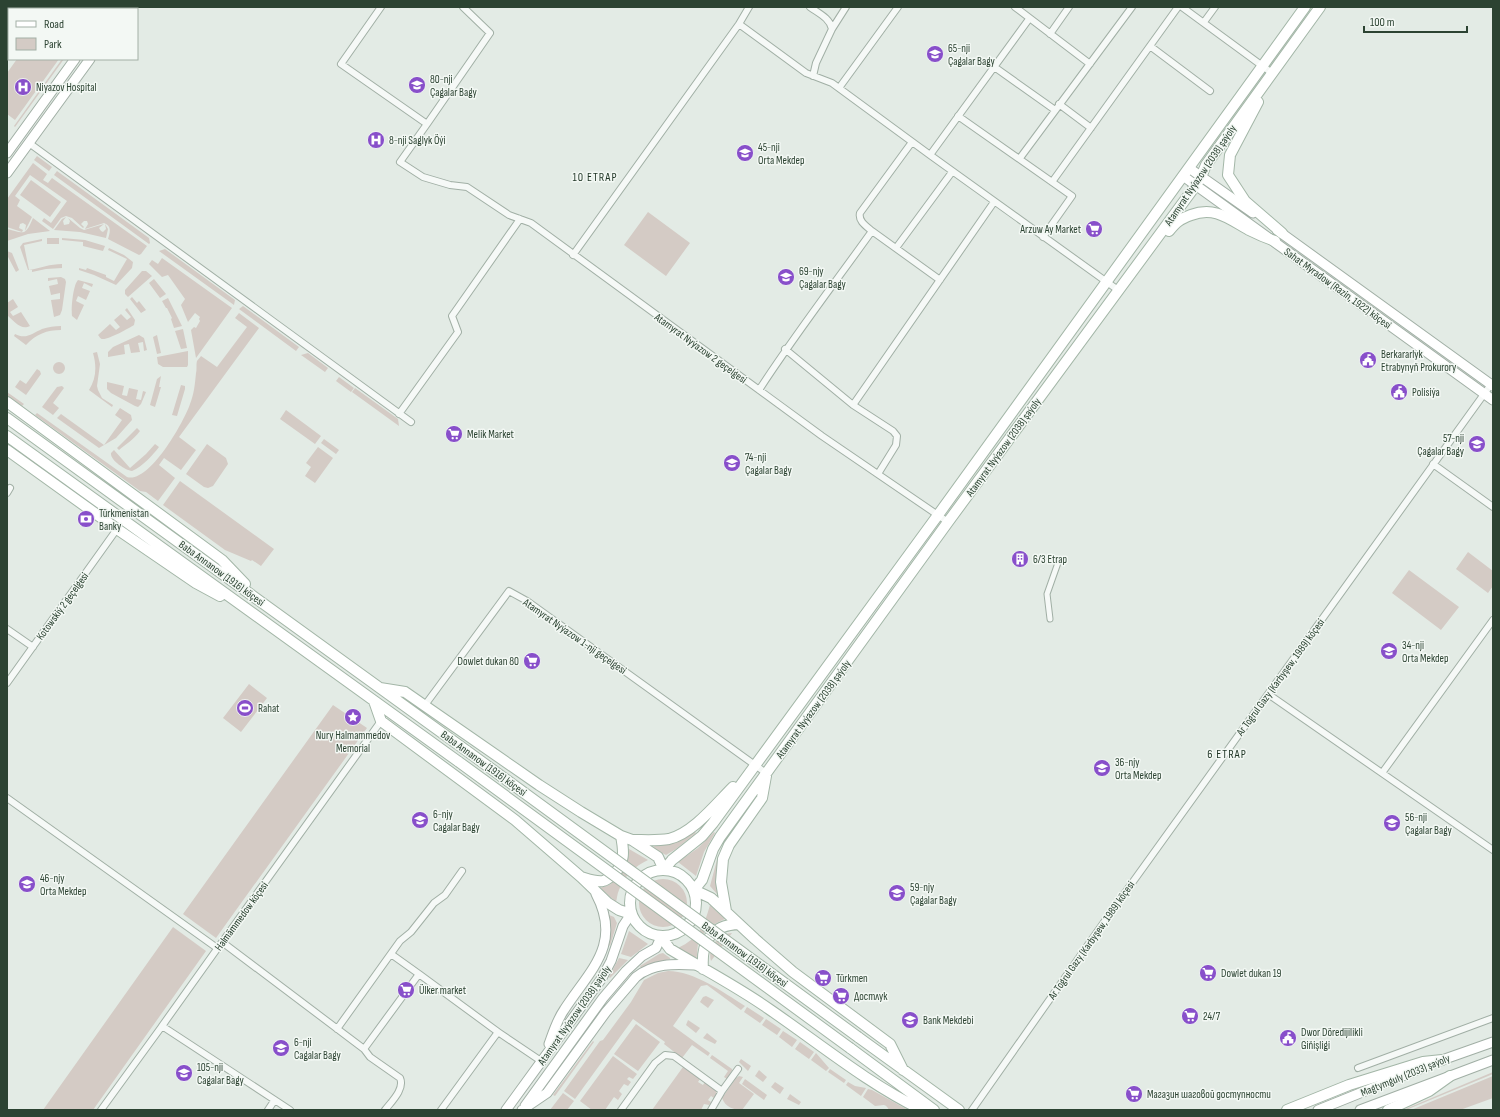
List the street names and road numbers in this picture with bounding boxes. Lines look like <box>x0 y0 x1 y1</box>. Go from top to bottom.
street label: Atamyrat Nyýazow (2038) şaýoly <box>1161 122 1239 229</box>
street label: Sahat Myradow (Razin, 1922) köçesi <box>1282 245 1394 332</box>
street label: Atamyrat Nyýazow 2 geçelgesi <box>651 310 749 386</box>
street label: Atamyrat Nyýazow (2038) şaýoly <box>963 395 1044 500</box>
street label: Baba Annanow (1916) köçesi <box>176 538 267 609</box>
street label: Kotowskiý 2 geçelgesi <box>34 570 91 643</box>
street label: Atamyrat Nyýazow 1-nji geçelgesi <box>520 595 629 677</box>
street label: Ar Togrul Gazy (Karbyşew, 1989) köçesi <box>1233 616 1327 739</box>
street label: Atamyrat Nyýazow (2038) şaýoly <box>773 657 854 762</box>
street label: Baba Annanow (1916) köçesi <box>438 728 529 799</box>
street label: Halmämmedow köçesi <box>212 879 271 953</box>
street label: Ar Togrul Gazy (Karbyşew, 1989) köçesi <box>1045 879 1137 1003</box>
street label: Baba Annanow (1916) köçesi <box>699 919 790 990</box>
street label: Atamyrat Nyýazow (2038) şaýoly <box>534 962 614 1068</box>
street label: Magtymguly (2033) şaýoly <box>1359 1051 1452 1099</box>

